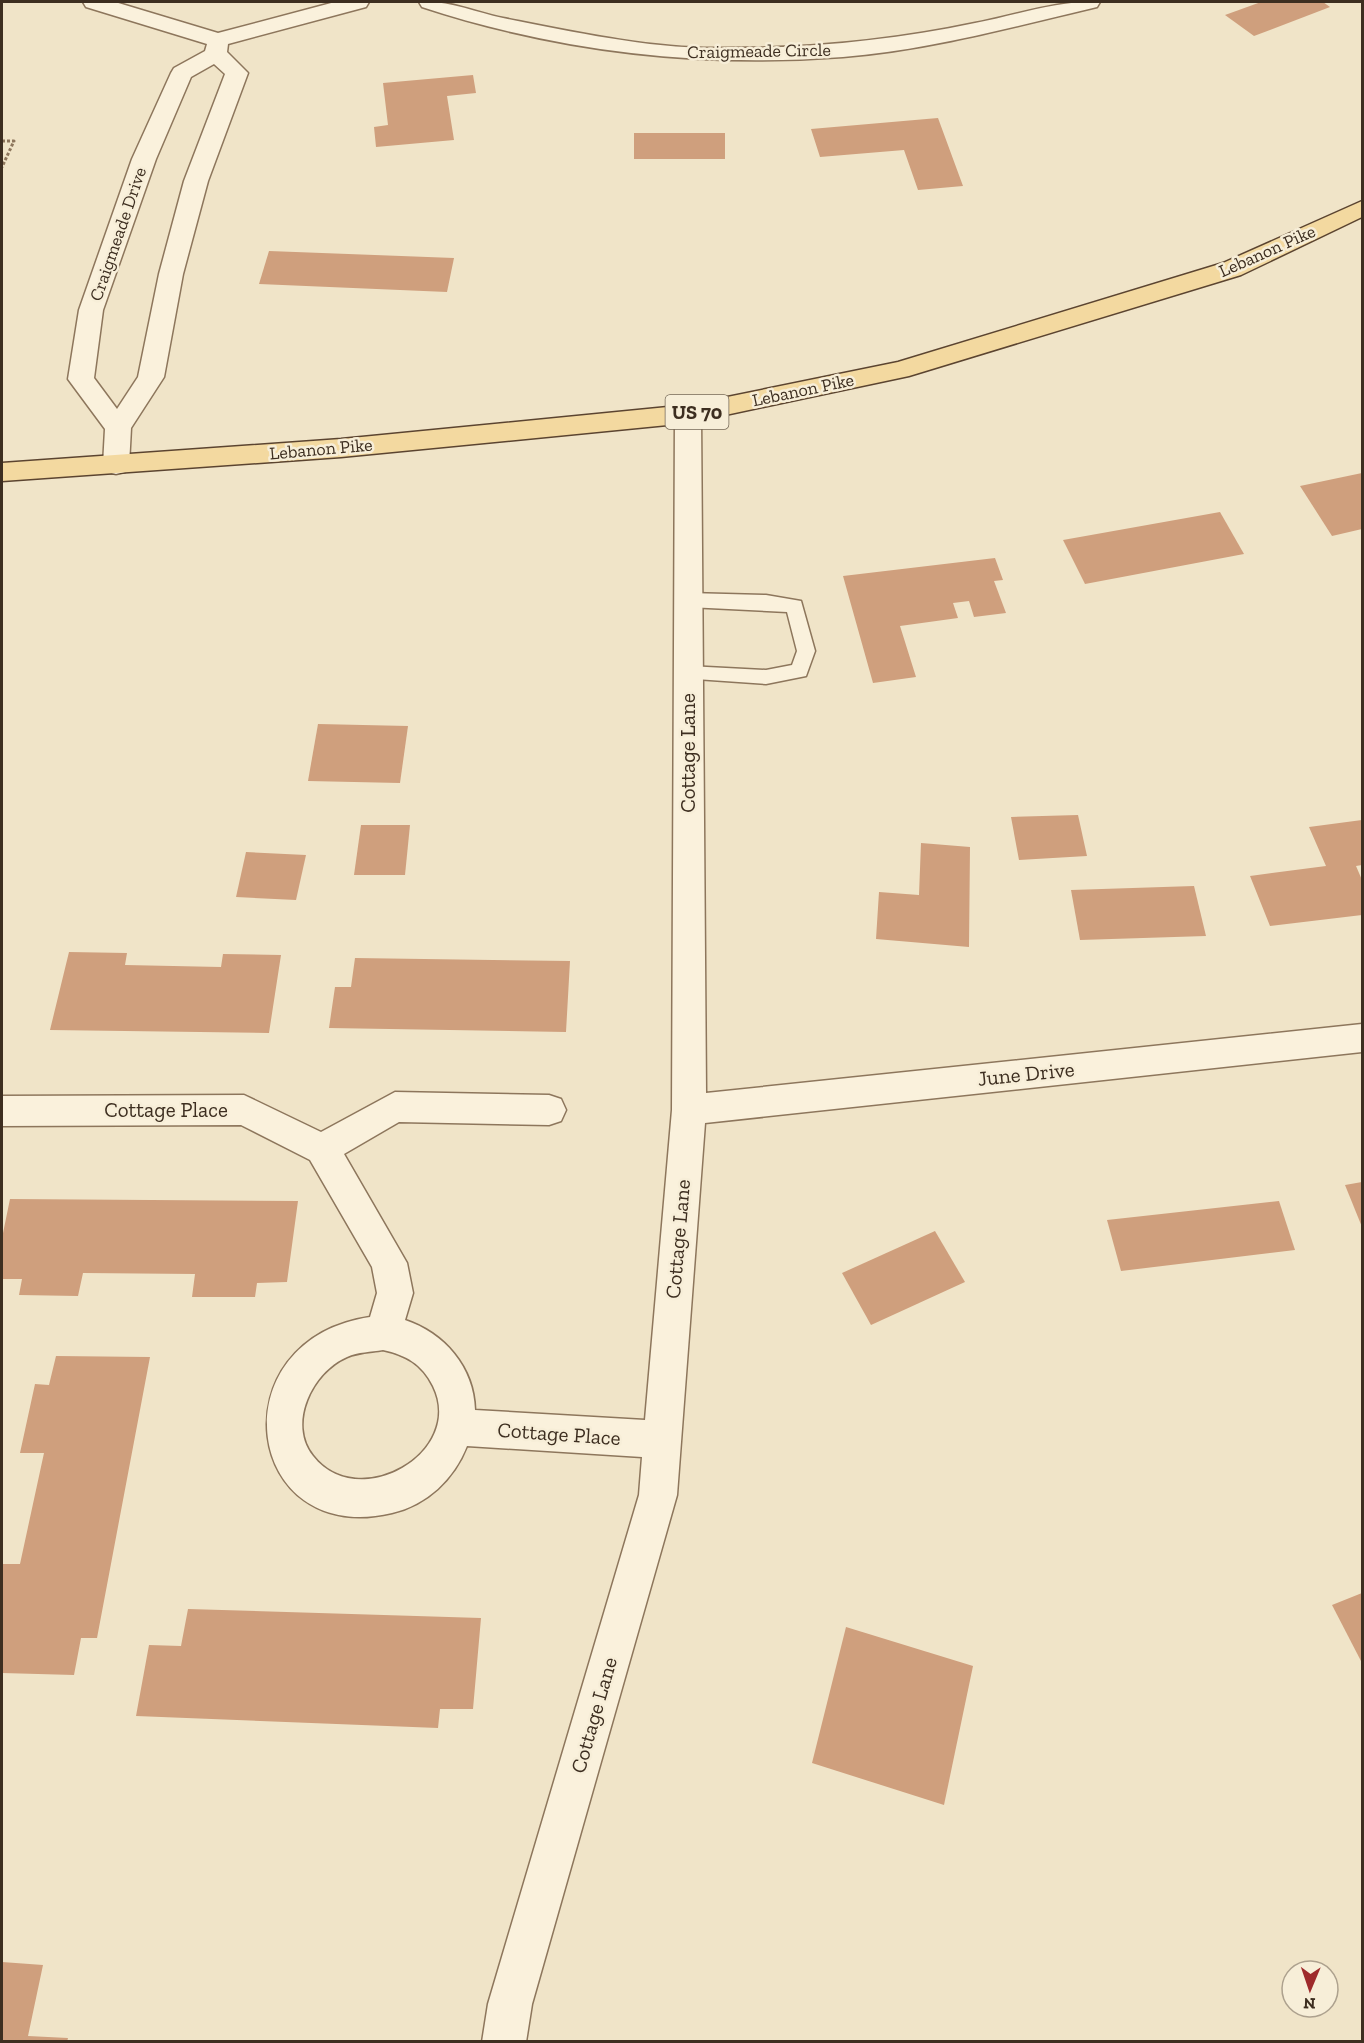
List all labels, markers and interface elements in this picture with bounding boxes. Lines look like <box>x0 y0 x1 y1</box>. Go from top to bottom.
street label: Craigmeade Circle <box>687 39 831 63</box>
street label: Craigmeade Drive <box>85 164 151 304</box>
street label: Lebanon Pike <box>1215 220 1319 282</box>
street label: Lebanon Pike <box>750 368 856 412</box>
road number: US 70 <box>666 395 728 429</box>
street label: Lebanon Pike <box>269 434 373 464</box>
street label: Cottage Lane <box>675 693 700 813</box>
street label: June Drive <box>976 1056 1076 1091</box>
street label: Cottage Place <box>104 1097 228 1122</box>
street label: Cottage Lane <box>660 1178 695 1300</box>
street label: Cottage Place <box>497 1417 622 1450</box>
street label: Cottage Lane <box>565 1654 622 1776</box>
north arrow <box>1280 1959 1340 2019</box>
text: N <box>1303 1994 1316 2013</box>

